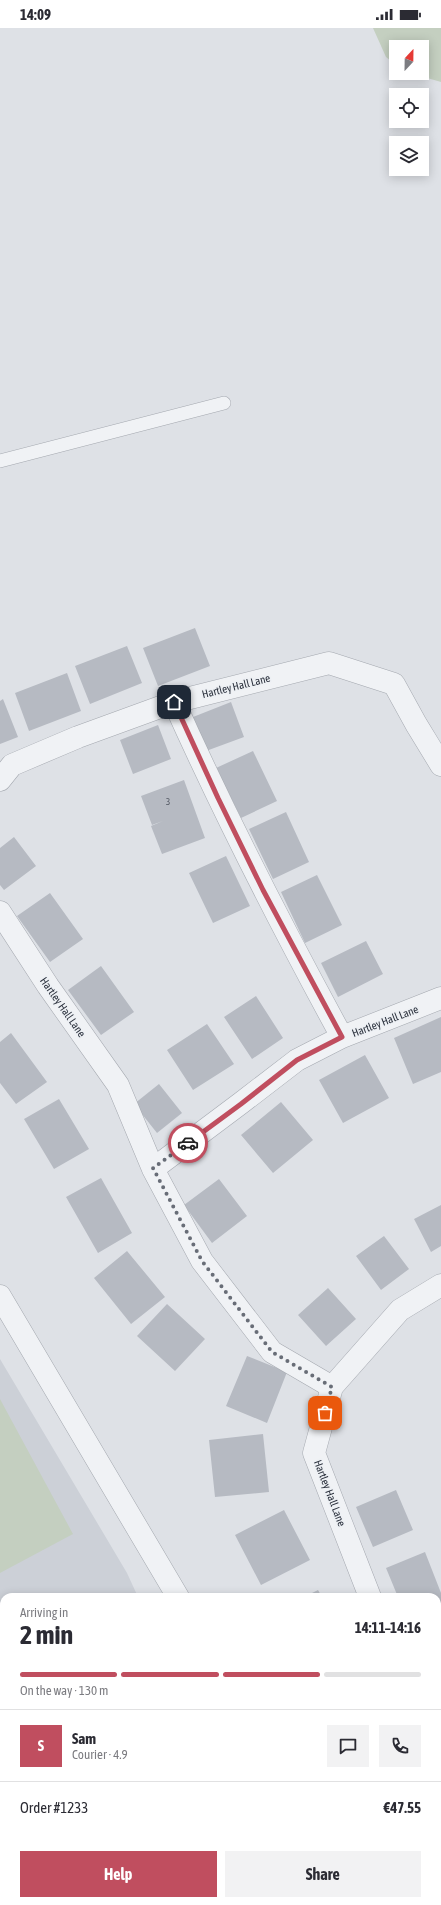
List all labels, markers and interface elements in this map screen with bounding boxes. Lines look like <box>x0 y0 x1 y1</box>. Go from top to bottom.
text: 14:09 <box>20 6 51 23</box>
north arrow <box>389 40 429 80</box>
map controls <box>389 40 429 176</box>
button: locate <box>389 88 429 128</box>
button: layers <box>389 136 429 176</box>
street label: Hartley Hall Lane <box>201 672 271 700</box>
pin <box>157 685 191 719</box>
icon: home <box>163 691 185 713</box>
house number: 3 <box>166 797 170 807</box>
street label: Hartley Hall Lane <box>38 975 88 1039</box>
street label: Hartley Hall Lane <box>350 1003 420 1039</box>
courier <box>168 1123 208 1163</box>
icon: car <box>177 1132 199 1154</box>
pin <box>308 1396 342 1430</box>
icon: bag <box>314 1402 336 1424</box>
street label: Hartley Hall Lane <box>312 1458 348 1528</box>
text: Arriving in <box>20 1605 68 1620</box>
text: 14:11–14:16 <box>355 1619 421 1636</box>
text: 2 min <box>20 1620 73 1650</box>
text: On the way · 130 m <box>20 1683 108 1698</box>
button: chat <box>327 1725 369 1767</box>
button: phone <box>379 1725 421 1767</box>
text: Sam <box>72 1730 96 1747</box>
text: S <box>38 1737 44 1754</box>
text: Courier · 4.9 <box>72 1747 128 1762</box>
text: Order #1233 <box>20 1799 88 1816</box>
text: €47.55 <box>383 1799 421 1816</box>
button: Help <box>20 1851 217 1897</box>
button: Share <box>225 1851 421 1897</box>

